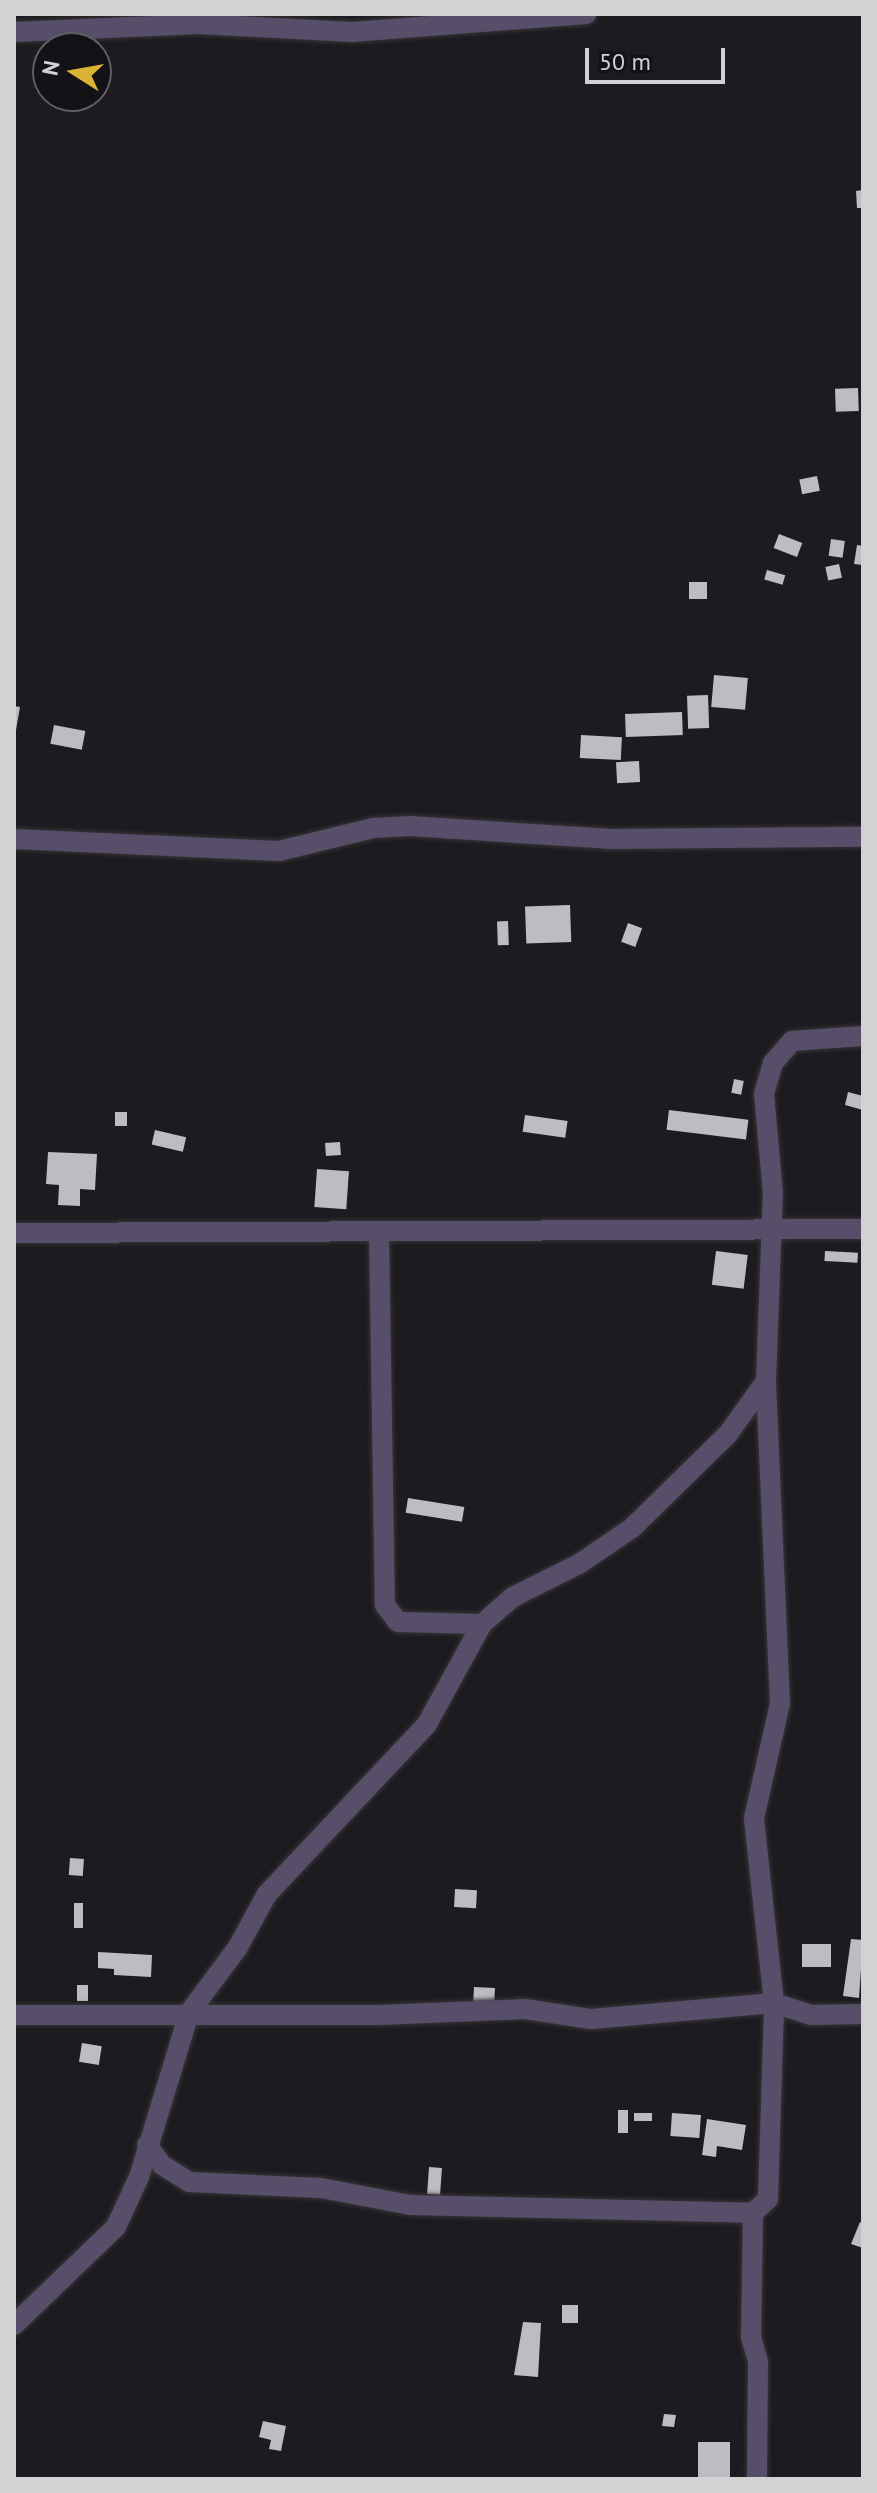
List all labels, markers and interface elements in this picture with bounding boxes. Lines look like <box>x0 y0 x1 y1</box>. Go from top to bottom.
north arrow <box>32 32 112 112</box>
scale bar <box>589 32 729 82</box>
text: 50 m <box>599 46 651 77</box>
text: N <box>35 58 66 78</box>

